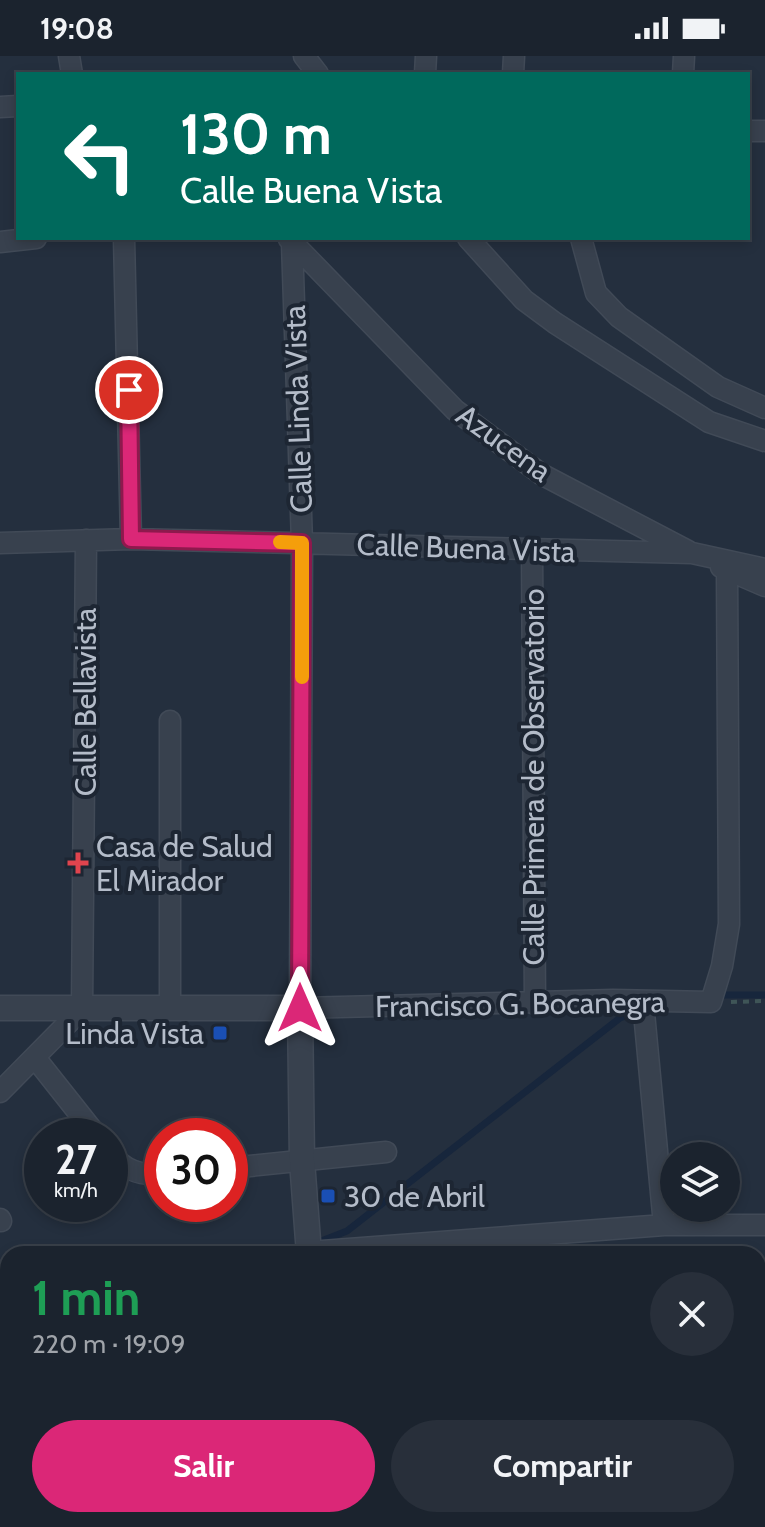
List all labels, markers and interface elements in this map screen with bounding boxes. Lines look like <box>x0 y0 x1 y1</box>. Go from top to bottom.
text: 19:08 <box>40 10 114 47</box>
text: 130 m <box>180 100 332 168</box>
icon: left <box>48 104 152 208</box>
text: Calle Buena Vista <box>180 168 442 212</box>
street label: Calle Linda Vista <box>276 304 320 514</box>
pin <box>95 356 163 424</box>
icon: arrive <box>107 368 151 412</box>
street label: Azucena <box>449 396 559 490</box>
street label: Calle Buena Vista <box>356 526 577 570</box>
street label: Calle Primera de Observatorio <box>515 589 552 965</box>
street label: Calle Bellavista <box>67 607 104 796</box>
place label: Casa de Salud El Mirador <box>96 828 273 899</box>
marker: Casa de Salud El Mirador <box>67 852 89 874</box>
position arrow <box>258 966 342 1050</box>
street label: Francisco G. Bocanegra <box>375 983 666 1025</box>
place label: Linda Vista <box>65 1015 205 1052</box>
marker: Linda Vista <box>211 1024 229 1042</box>
speed limit sign: 30 <box>144 1118 248 1222</box>
text: 27 <box>55 1135 97 1184</box>
map controls <box>660 1142 740 1222</box>
button: layers <box>660 1142 740 1222</box>
text: km/h <box>54 1178 98 1202</box>
place label: 30 de Abril <box>344 1178 485 1215</box>
marker: 30 de Abril <box>319 1187 337 1205</box>
text: 1 min <box>32 1269 140 1327</box>
button: close <box>650 1272 734 1356</box>
text: 220 m · 19:09 <box>32 1328 186 1360</box>
button: Salir <box>32 1420 375 1512</box>
button: Compartir <box>391 1420 734 1512</box>

